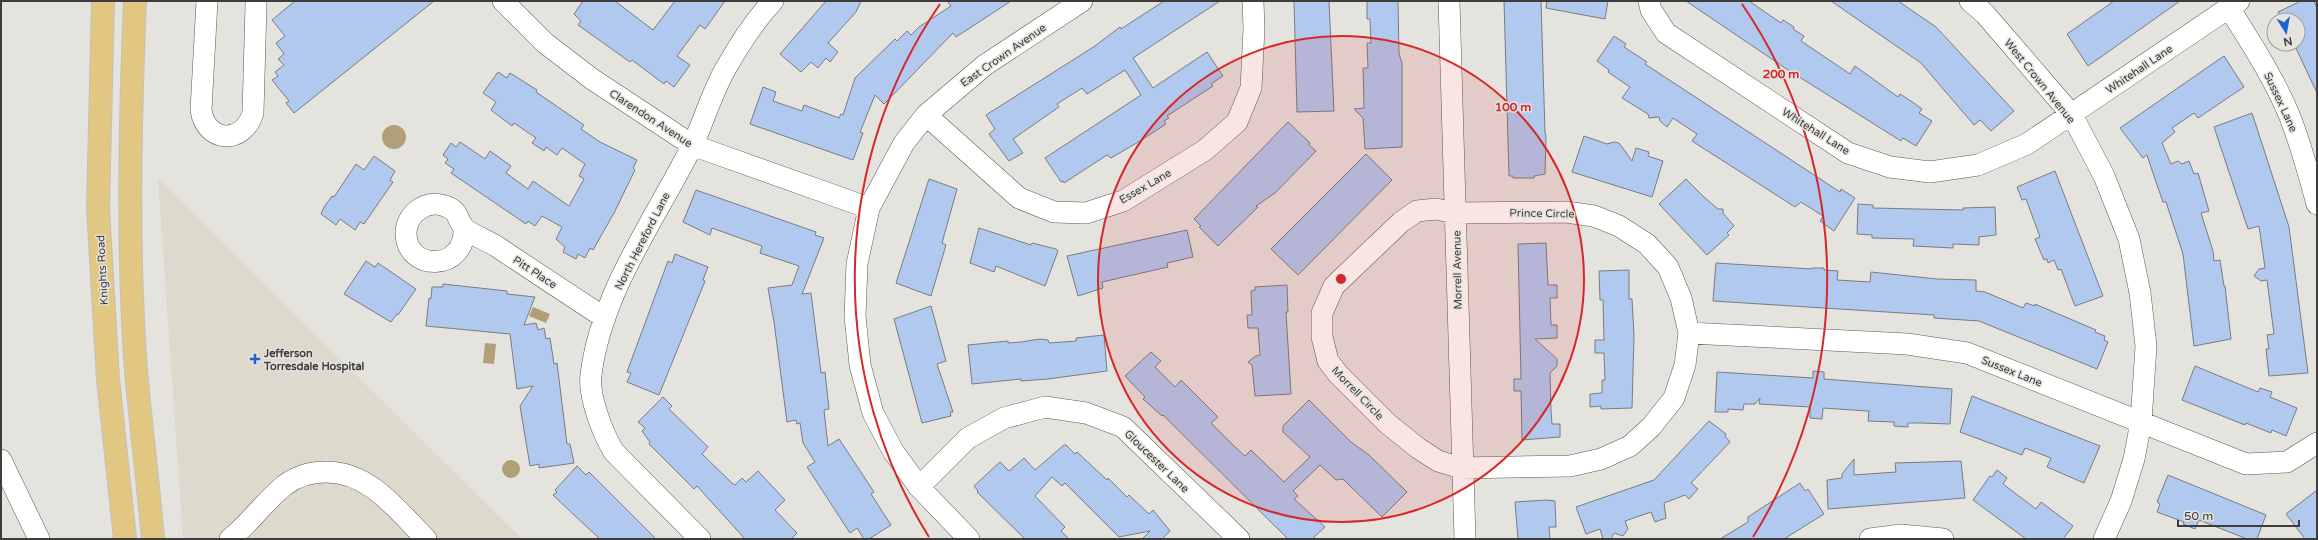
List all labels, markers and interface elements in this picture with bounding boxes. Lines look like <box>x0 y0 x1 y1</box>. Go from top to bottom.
north arrow <box>2266 12 2306 52</box>
street label: East Crown Avenue <box>958 21 1049 90</box>
text: N <box>2282 34 2293 49</box>
street label: West Crown Avenue <box>2002 36 2078 126</box>
street label: Whitehall Lane <box>2103 42 2175 96</box>
text: 200 m <box>1763 67 1799 81</box>
street label: Sussex Lane <box>2261 70 2300 134</box>
street label: Clarendon Avenue <box>607 87 695 150</box>
text: 100 m <box>1495 100 1531 114</box>
street label: Whitehall Lane <box>1779 105 1852 157</box>
street label: Essex Lane <box>1117 166 1174 207</box>
street label: North Hereford Lane <box>612 190 673 292</box>
street label: Prince Circle <box>1509 206 1575 221</box>
street label: Morrell Avenue <box>1450 230 1465 310</box>
street label: Knights Road <box>94 234 111 305</box>
street label: Pitt Place <box>510 253 559 291</box>
centre of rings <box>1334 272 1348 286</box>
place label: Jefferson Torresdale Hospital <box>263 347 365 374</box>
marker: Jefferson Torresdale Hospital <box>249 353 261 365</box>
street label: Sussex Lane <box>1980 353 2044 390</box>
street label: Morrell Circle <box>1329 364 1386 423</box>
street label: Gloucester Lane <box>1122 427 1192 495</box>
scale bar <box>2178 502 2299 528</box>
text: 50 m <box>2184 509 2213 523</box>

